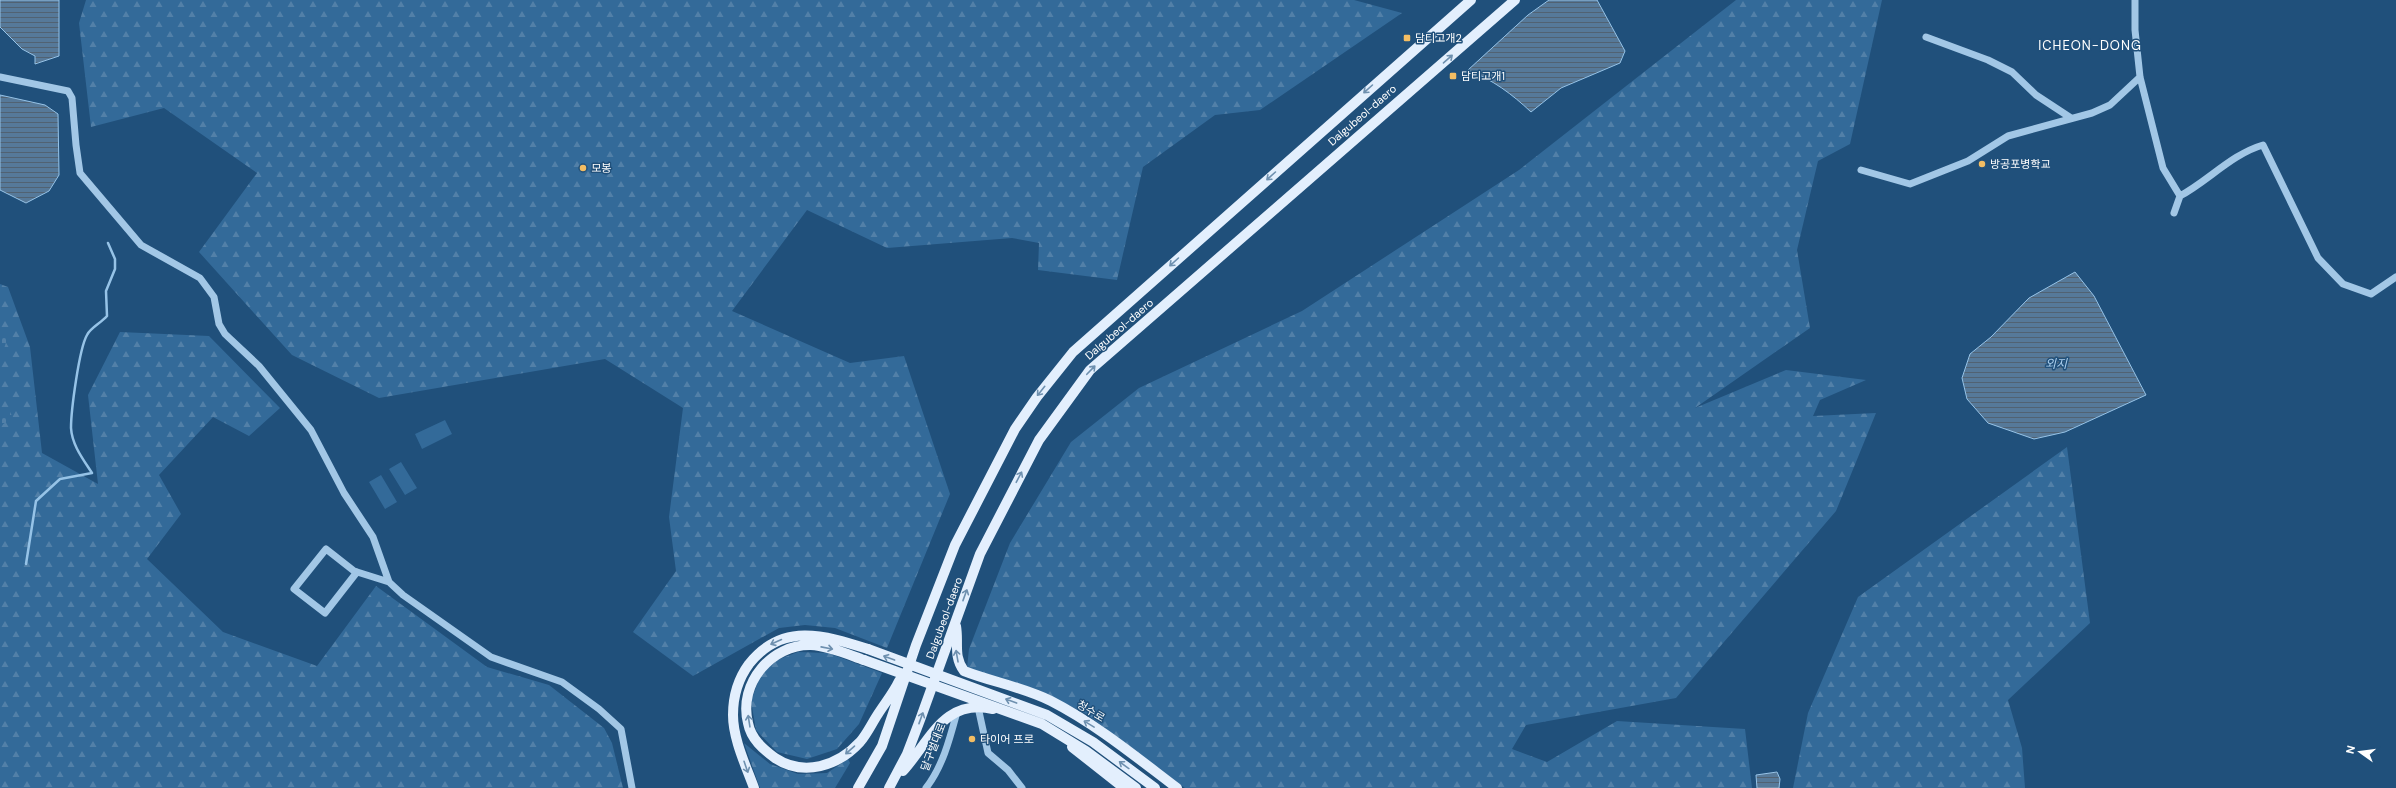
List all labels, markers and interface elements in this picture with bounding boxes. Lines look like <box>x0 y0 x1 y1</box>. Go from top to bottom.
place label: 담티고개2 <box>1415 31 1462 45</box>
marker: 담티고개2 <box>1402 33 1412 43</box>
district label: ICHEON-DONG <box>2038 37 2142 54</box>
one-way arrow <box>1443 54 1453 63</box>
place label: 담티고개1 <box>1461 69 1505 83</box>
marker: 담티고개1 <box>1448 71 1458 81</box>
street label: Dalgubeol-daero <box>1325 81 1399 149</box>
one-way arrow <box>1363 85 1373 94</box>
place label: 방공포병학교 <box>1990 157 2051 171</box>
marker: 방공포병학교 <box>1977 159 1987 169</box>
place label: 모봉 <box>591 161 611 175</box>
marker: 모봉 <box>578 163 588 173</box>
one-way arrow <box>1266 171 1276 180</box>
one-way arrow <box>1169 257 1179 267</box>
street label: Dalgubeol-daero <box>1082 295 1156 363</box>
water label: 외지 <box>2045 356 2068 372</box>
one-way arrow <box>1086 365 1096 375</box>
one-way arrow <box>1037 386 1045 397</box>
one-way arrow <box>1015 472 1023 484</box>
street label: Dalgubeol-daero <box>923 575 965 661</box>
one-way arrow <box>961 590 969 602</box>
one-way arrow <box>770 639 782 646</box>
one-way arrow <box>821 645 834 653</box>
one-way arrow <box>953 650 961 663</box>
one-way arrow <box>883 653 895 661</box>
one-way arrow <box>1005 697 1017 705</box>
street label: 청수로 <box>1074 697 1108 725</box>
one-way arrow <box>918 711 925 724</box>
one-way arrow <box>744 714 752 727</box>
one-way arrow <box>1083 719 1095 727</box>
street label: 달구벌대로 <box>917 721 949 773</box>
place label: 타이어 프로 <box>980 732 1034 746</box>
north arrow <box>2340 732 2380 772</box>
marker: 타이어 프로 <box>967 734 977 744</box>
text: N <box>2343 744 2358 755</box>
one-way arrow <box>845 746 856 755</box>
one-way arrow <box>743 761 751 773</box>
one-way arrow <box>1118 761 1129 769</box>

